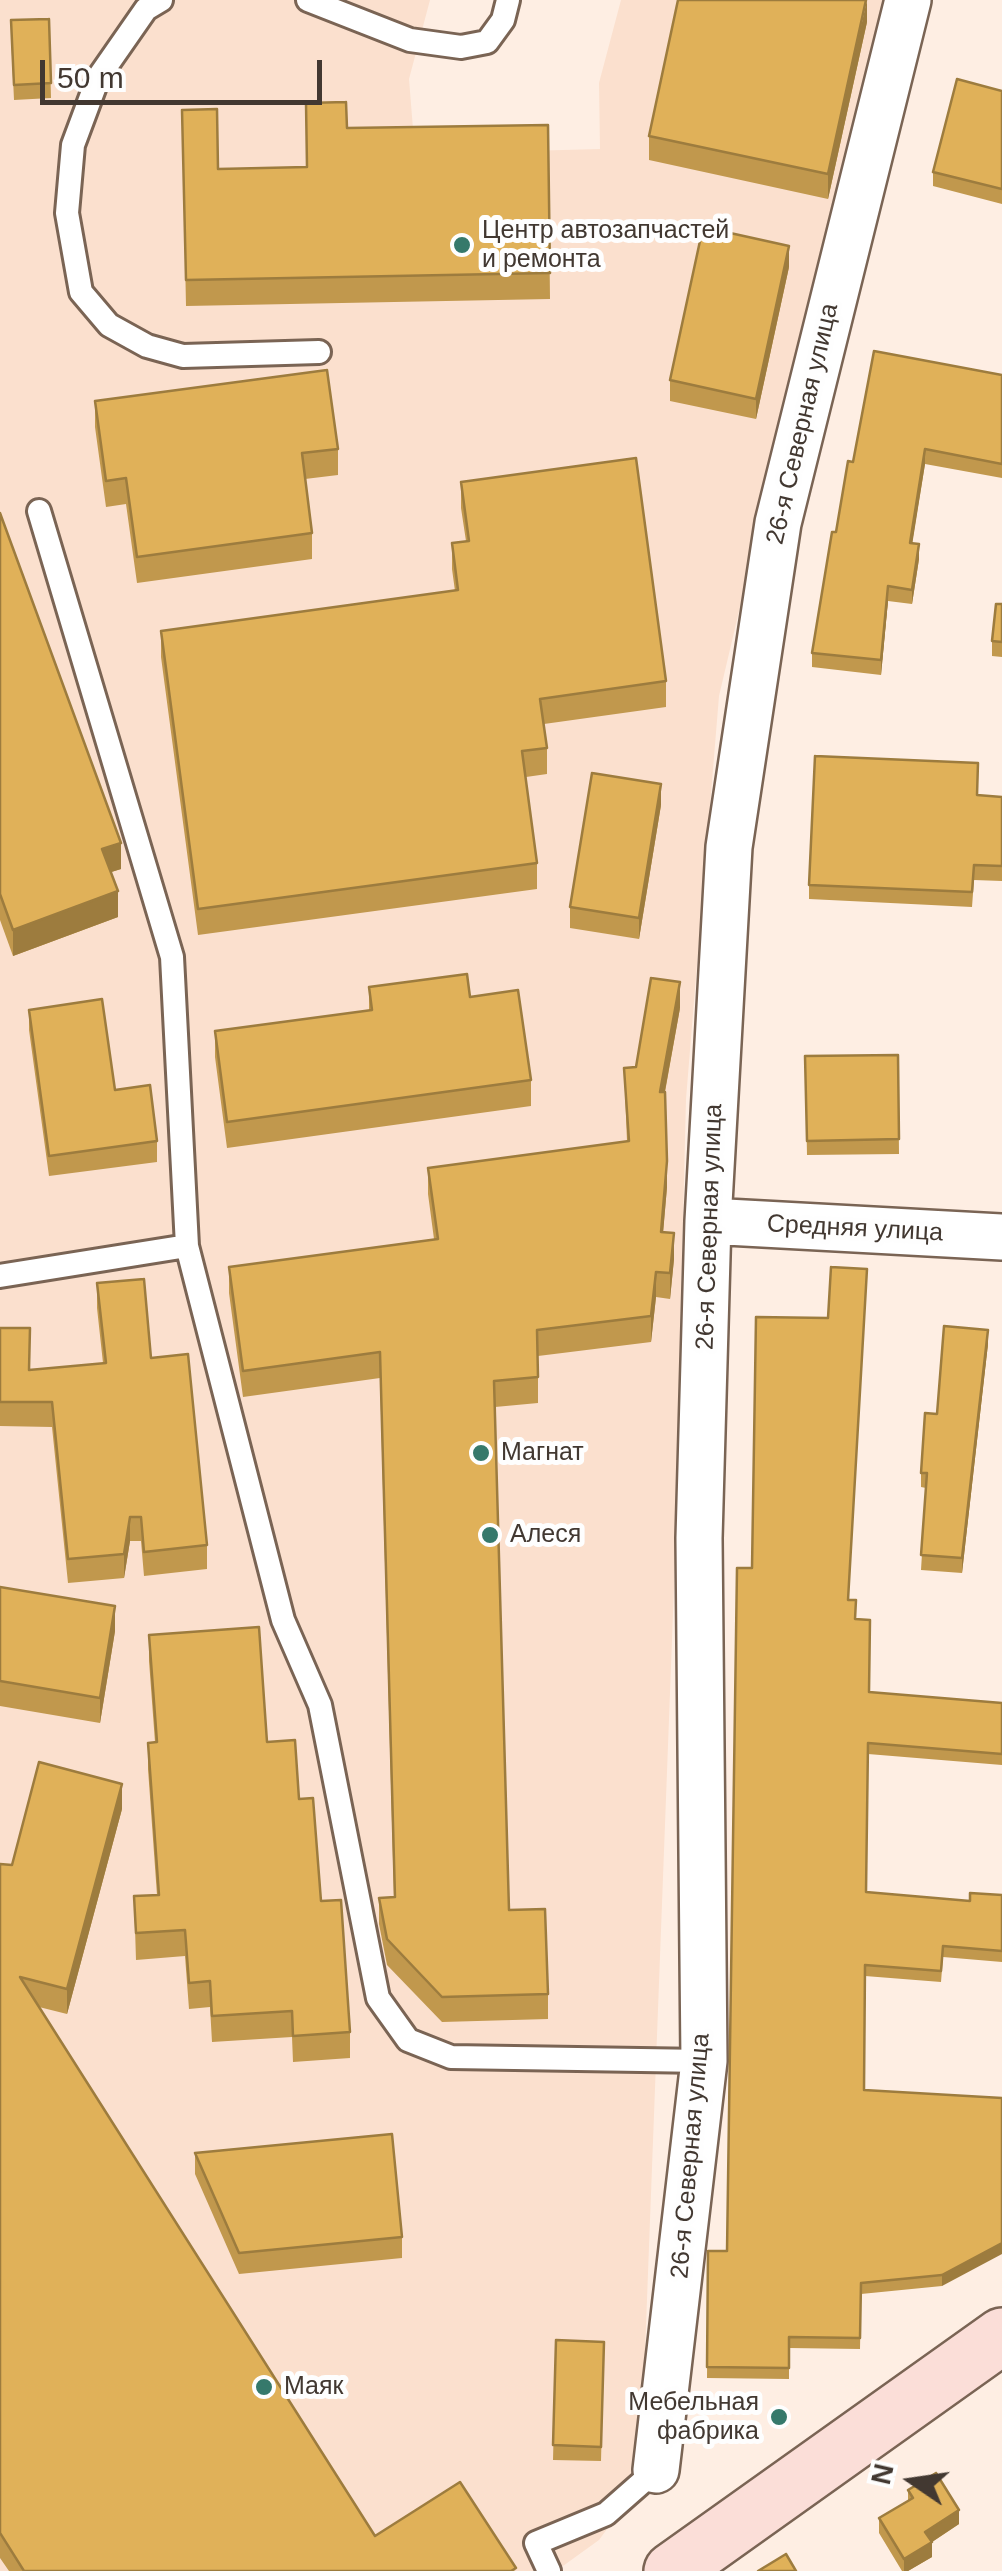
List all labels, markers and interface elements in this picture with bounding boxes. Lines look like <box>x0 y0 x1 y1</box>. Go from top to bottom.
scale bar <box>45 40 328 102</box>
text: 50 m <box>57 61 124 94</box>
place label: Центр автозапчастей и ремонта <box>482 216 729 275</box>
marker: Центр автозапчастей и ремонта <box>451 234 473 256</box>
street label: 26-я Северная улица <box>761 301 845 547</box>
street label: 26-я Северная улица <box>691 1103 729 1351</box>
street label: Средняя улица <box>766 1209 944 1249</box>
place label: Магнат <box>501 1438 584 1468</box>
marker: Магнат <box>470 1442 492 1464</box>
place label: Алеся <box>510 1520 581 1550</box>
marker: Алеся <box>479 1524 501 1546</box>
street label: 26-я Северная улица <box>665 2032 717 2280</box>
place label: Маяк <box>284 2372 343 2402</box>
marker: Маяк <box>253 2376 275 2398</box>
place label: Мебельная фабрика <box>628 2388 759 2447</box>
marker: Мебельная фабрика <box>768 2406 790 2428</box>
north arrow <box>862 2431 962 2531</box>
text: N <box>865 2461 900 2487</box>

